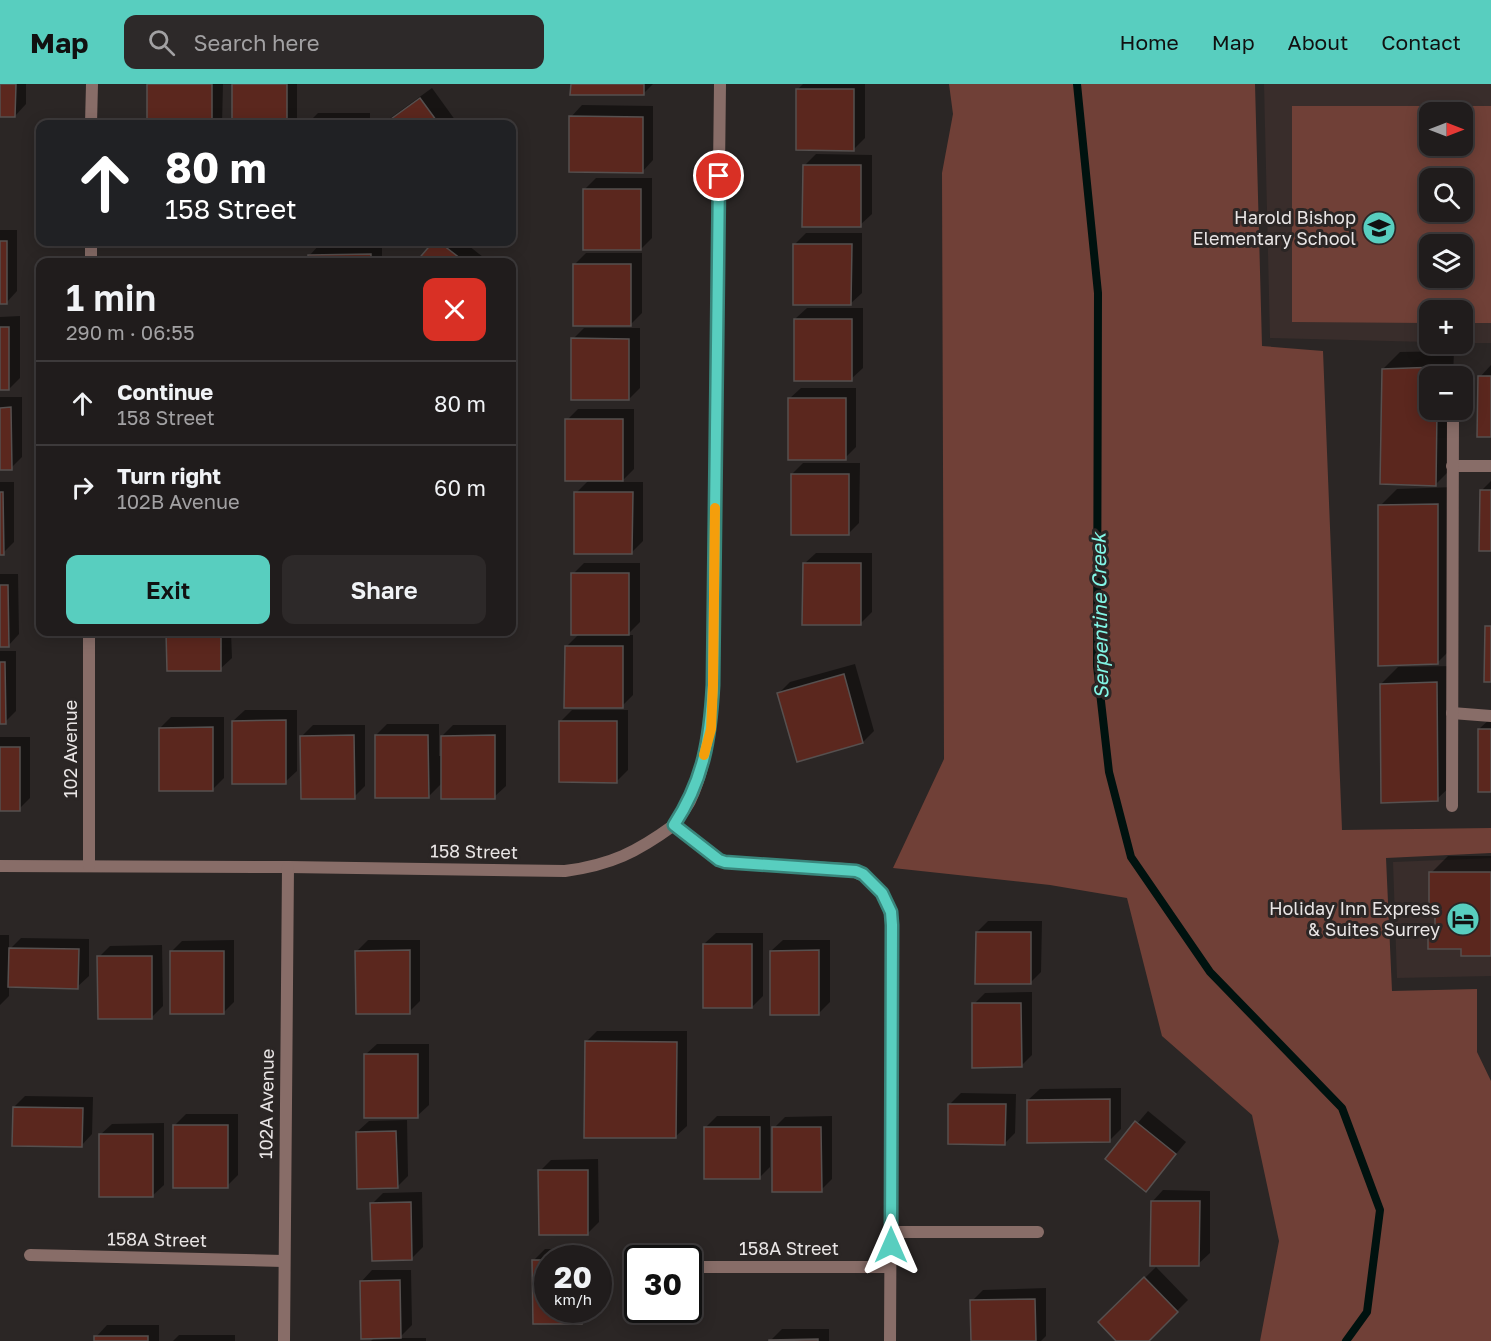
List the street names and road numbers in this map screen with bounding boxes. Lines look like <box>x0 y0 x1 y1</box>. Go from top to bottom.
street label: 102 Avenue <box>59 700 81 798</box>
street label: 158 Street <box>430 839 518 863</box>
street label: 102A Avenue <box>254 1049 278 1159</box>
street label: 158A Street <box>107 1227 207 1251</box>
street label: 158A Street <box>739 1237 839 1259</box>

